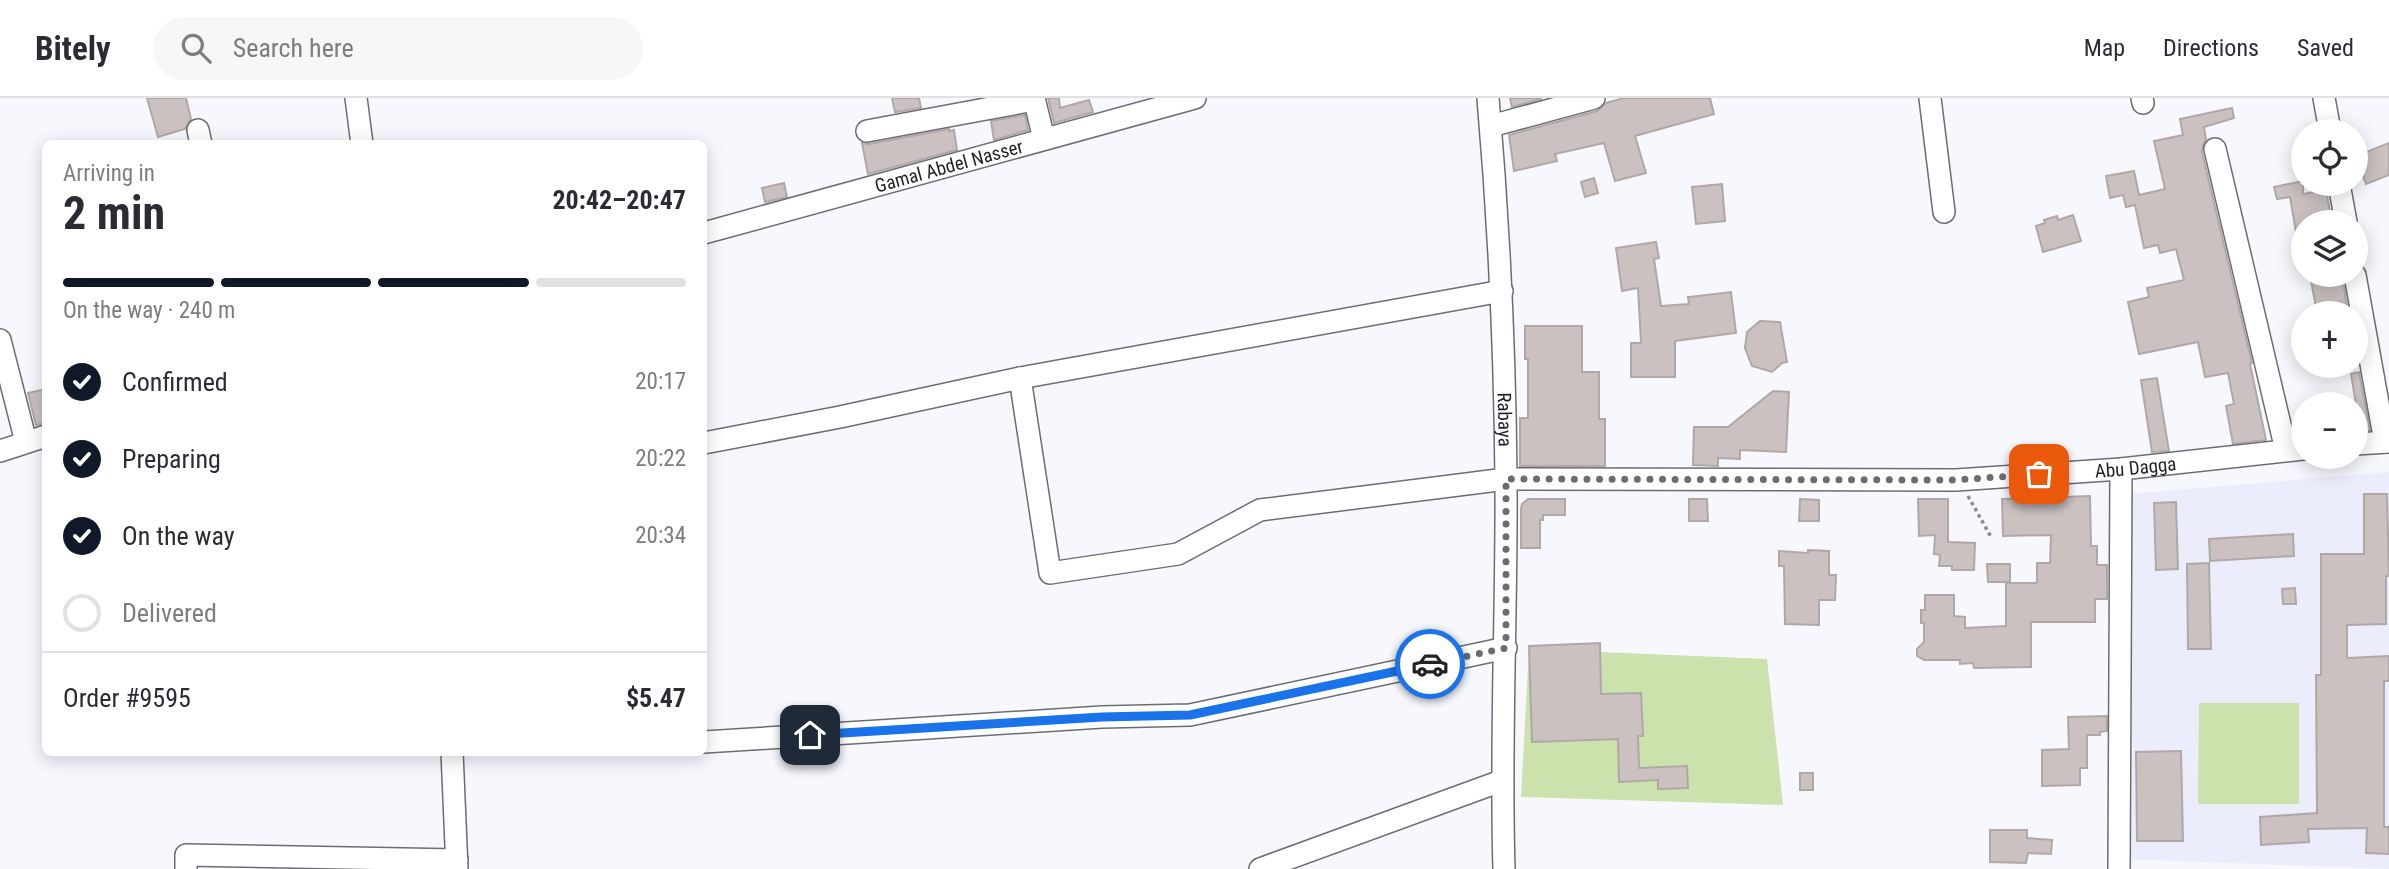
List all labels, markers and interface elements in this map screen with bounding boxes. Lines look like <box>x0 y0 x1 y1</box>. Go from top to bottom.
search box <box>153 17 643 80</box>
text: Bitely <box>35 29 111 68</box>
icon: search <box>177 29 215 67</box>
text: Search here <box>233 33 354 63</box>
text: Map <box>2084 34 2125 62</box>
text: Directions <box>2163 34 2259 62</box>
text: Saved <box>2297 34 2354 62</box>
map controls <box>2291 119 2368 469</box>
button: locate <box>2291 119 2368 196</box>
street label: Gamal Abdel Nasser <box>872 135 1026 197</box>
text: Arriving in <box>63 160 155 187</box>
text: 20:42–20:47 <box>552 185 686 215</box>
text: 2 min <box>63 186 165 240</box>
button: layers <box>2291 210 2368 287</box>
text: On the way · 240 m <box>63 297 235 324</box>
button: + <box>2291 301 2368 378</box>
icon: check <box>63 363 101 401</box>
text: Confirmed <box>122 367 228 397</box>
text: 20:17 <box>635 368 686 395</box>
street label: Rabaya <box>1493 392 1517 447</box>
button: − <box>2291 392 2368 469</box>
icon: check <box>63 440 101 478</box>
text: Preparing <box>122 444 221 474</box>
pin <box>2009 444 2069 504</box>
text: 20:22 <box>635 445 686 472</box>
street label: Abu Dagga <box>2094 452 2177 483</box>
icon: bag <box>2020 455 2058 493</box>
icon: check <box>63 517 101 555</box>
text: On the way <box>122 521 235 551</box>
text: 20:34 <box>635 522 686 549</box>
text: Delivered <box>122 598 217 628</box>
courier <box>1395 629 1465 699</box>
icon: car <box>1411 645 1449 683</box>
text: Order #9595 <box>63 683 191 713</box>
text: $5.47 <box>626 683 686 713</box>
pin <box>780 705 840 765</box>
icon: home <box>791 716 829 754</box>

